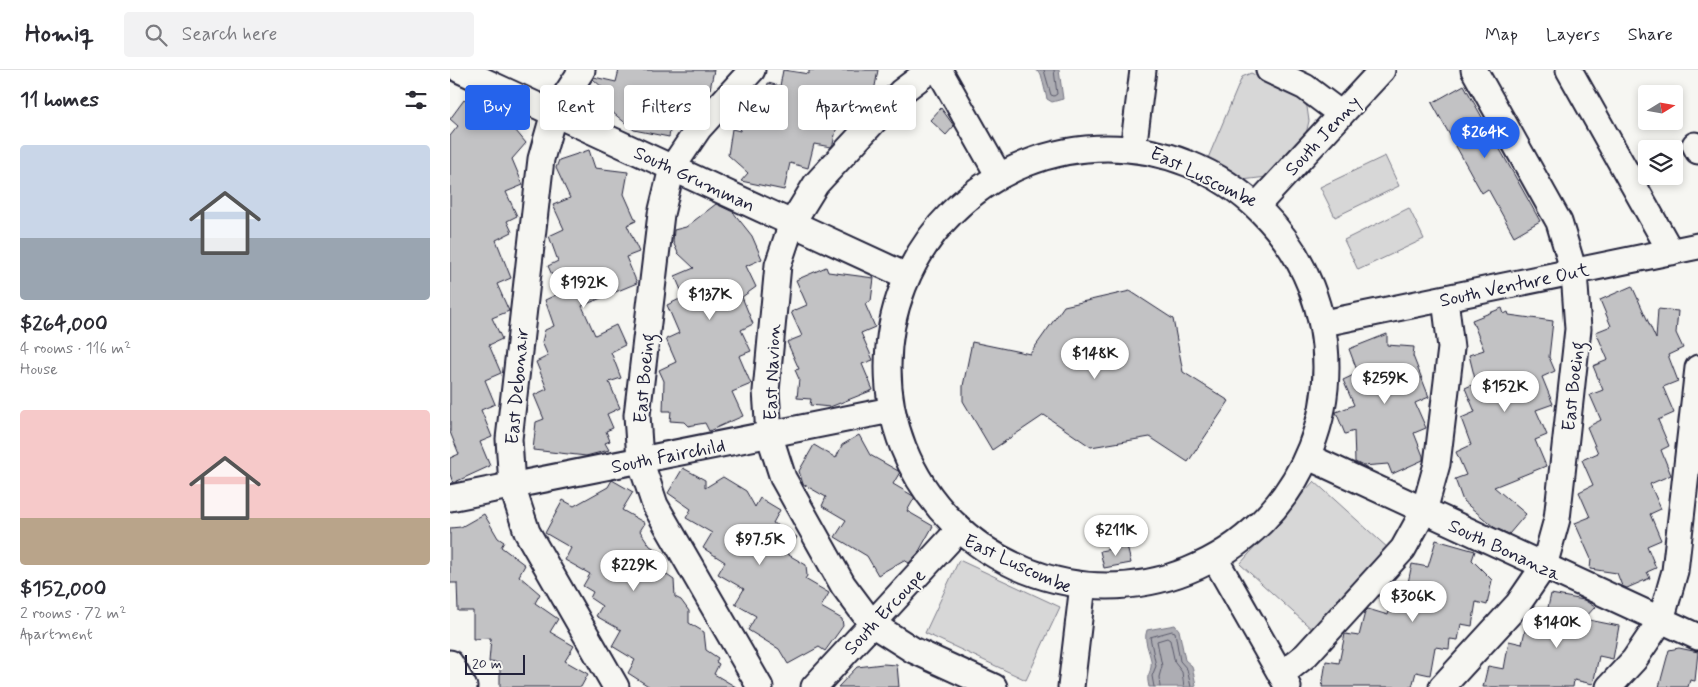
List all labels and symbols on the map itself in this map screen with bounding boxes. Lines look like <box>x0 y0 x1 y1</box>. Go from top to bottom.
north arrow <box>1638 85 1682 130</box>
street label: South Jenny <box>1280 91 1367 182</box>
pin: $264K <box>1450 116 1520 159</box>
street label: South Grumman <box>630 140 759 218</box>
street label: East Luscombe <box>1146 141 1261 214</box>
street label: South Venture Out <box>1437 257 1591 314</box>
pin: $192K <box>549 266 619 309</box>
pin: $137K <box>675 278 745 321</box>
street label: East Navion <box>758 323 787 421</box>
street label: East Debonair <box>500 327 535 446</box>
street label: East Boeing <box>628 332 664 425</box>
pin: $148K <box>1060 338 1130 380</box>
street label: East Boeing <box>1556 340 1594 433</box>
pin: $259K <box>1350 362 1420 405</box>
pin: $152K <box>1470 370 1540 413</box>
street label: South Fairchild <box>609 433 727 480</box>
street label: South Bonanza <box>1444 513 1565 588</box>
pin: $211K <box>1081 514 1151 557</box>
pin: $97.5K <box>719 524 801 566</box>
street label: East Luscombe <box>960 529 1075 600</box>
pin: $229K <box>599 550 669 592</box>
street label: South Ercoupe <box>839 564 932 661</box>
pin: $306K <box>1378 580 1448 623</box>
pin: $140K <box>1522 606 1592 649</box>
scale bar <box>465 652 525 675</box>

